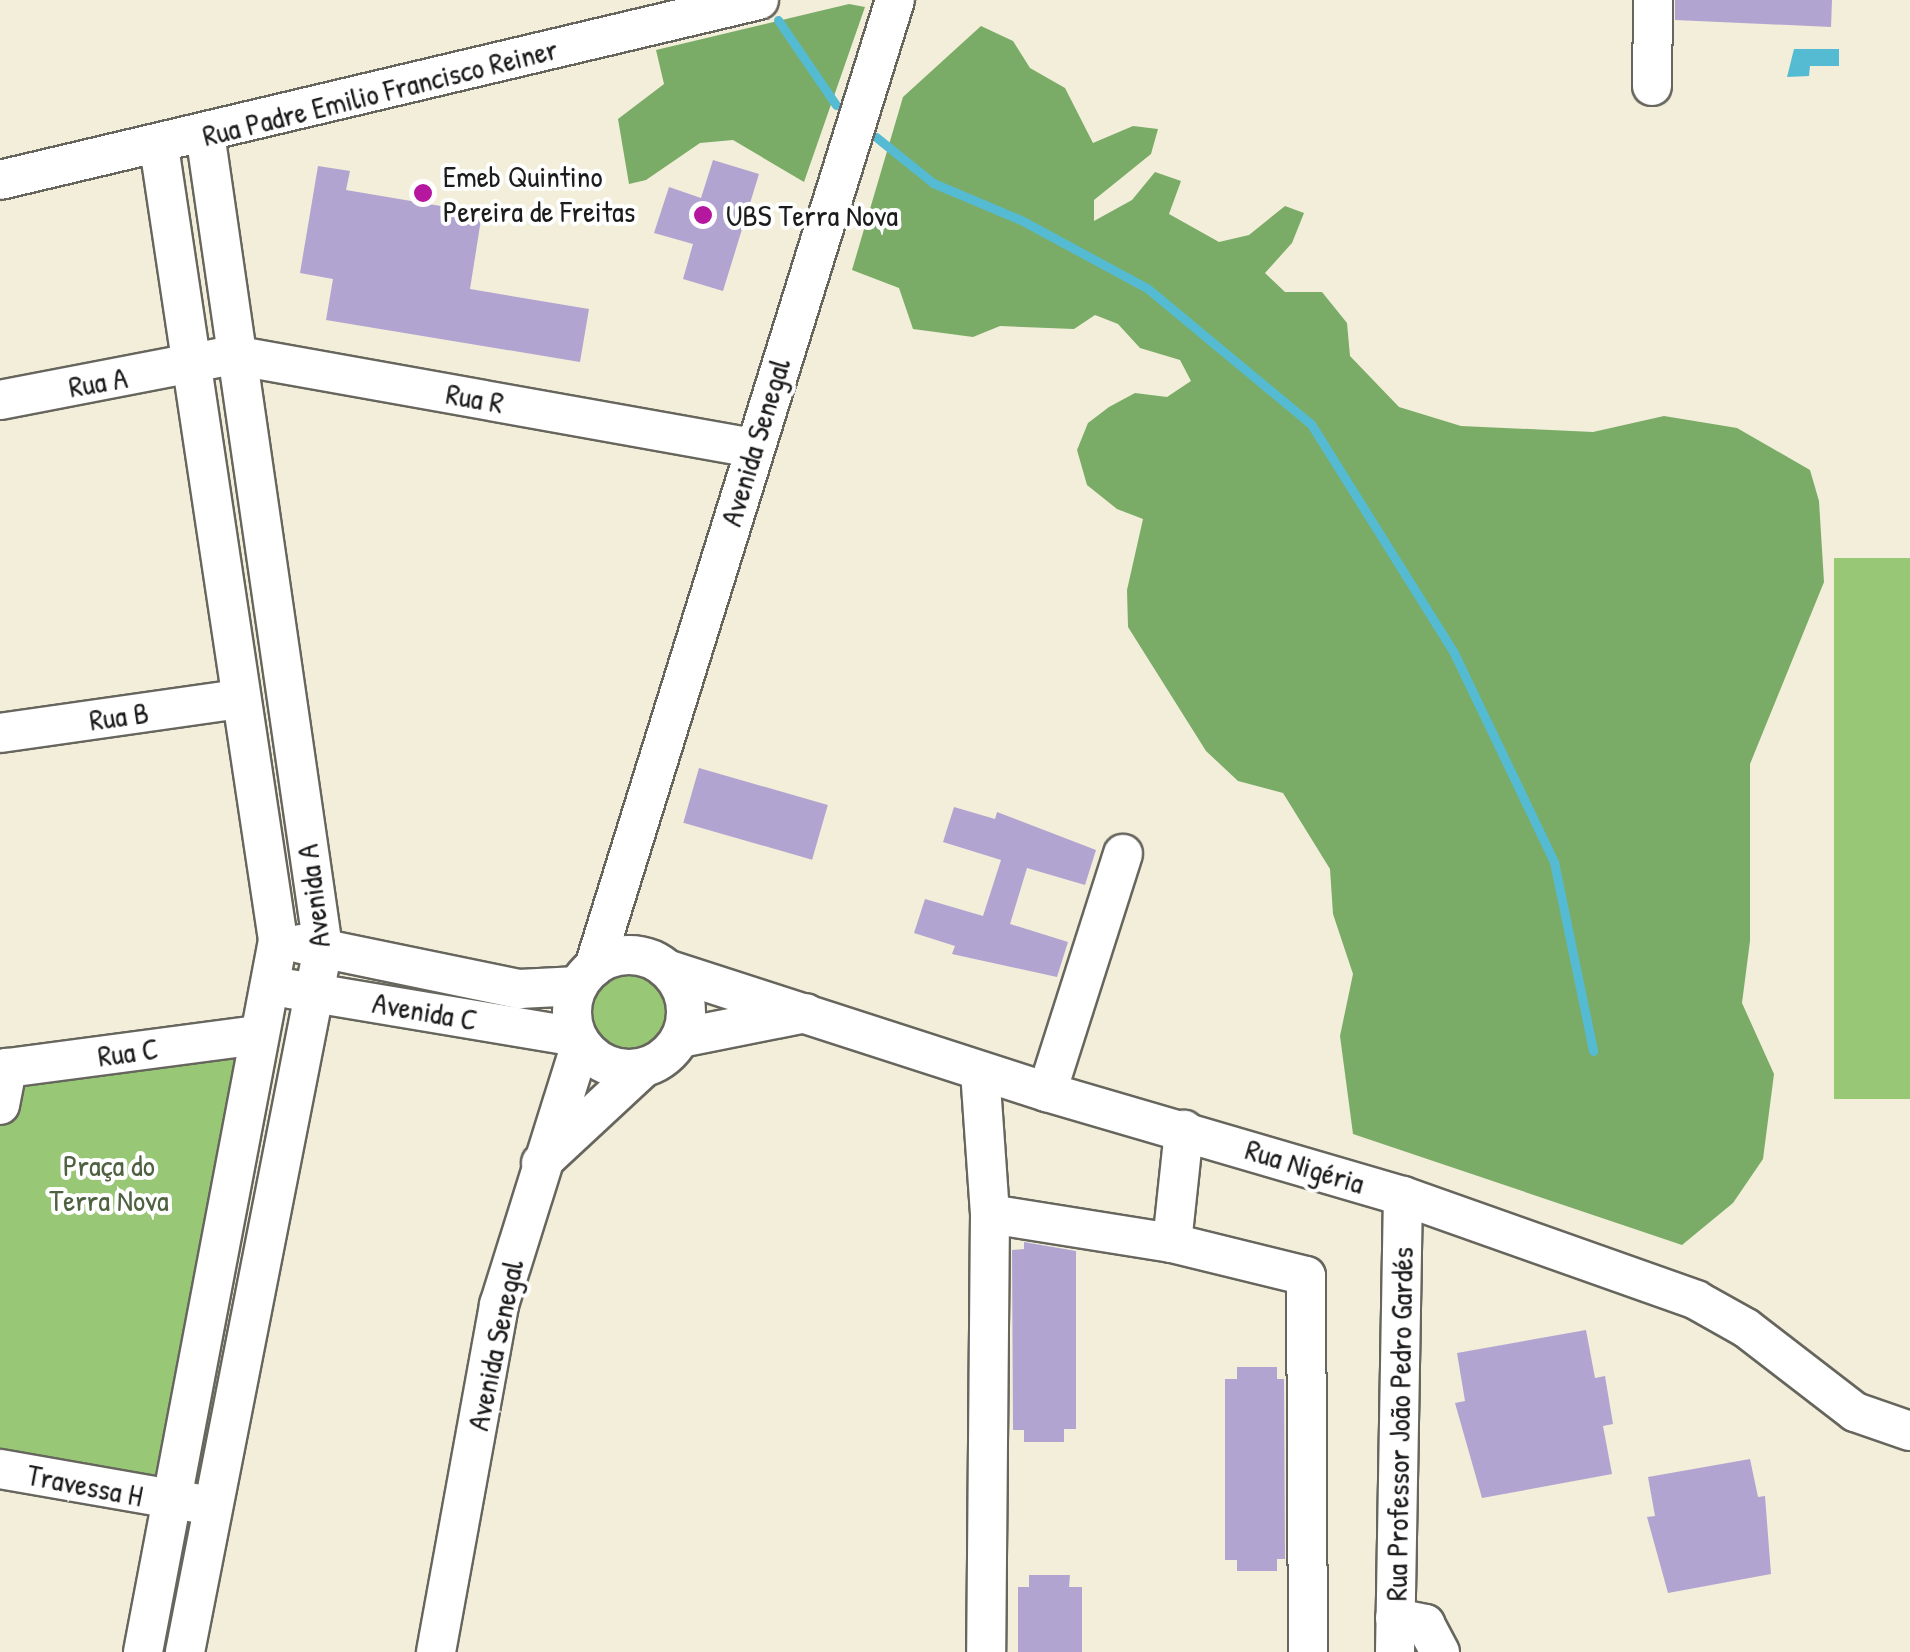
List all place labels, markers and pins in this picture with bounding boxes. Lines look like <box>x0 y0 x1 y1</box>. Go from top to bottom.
place label: Emeb Quintino Pereira de Freitas <box>443 158 635 228</box>
marker: Emeb Quintino Pereira de Freitas <box>412 182 434 204</box>
place label: UBS Terra Nova <box>726 197 898 233</box>
marker: UBS Terra Nova <box>690 202 716 228</box>

